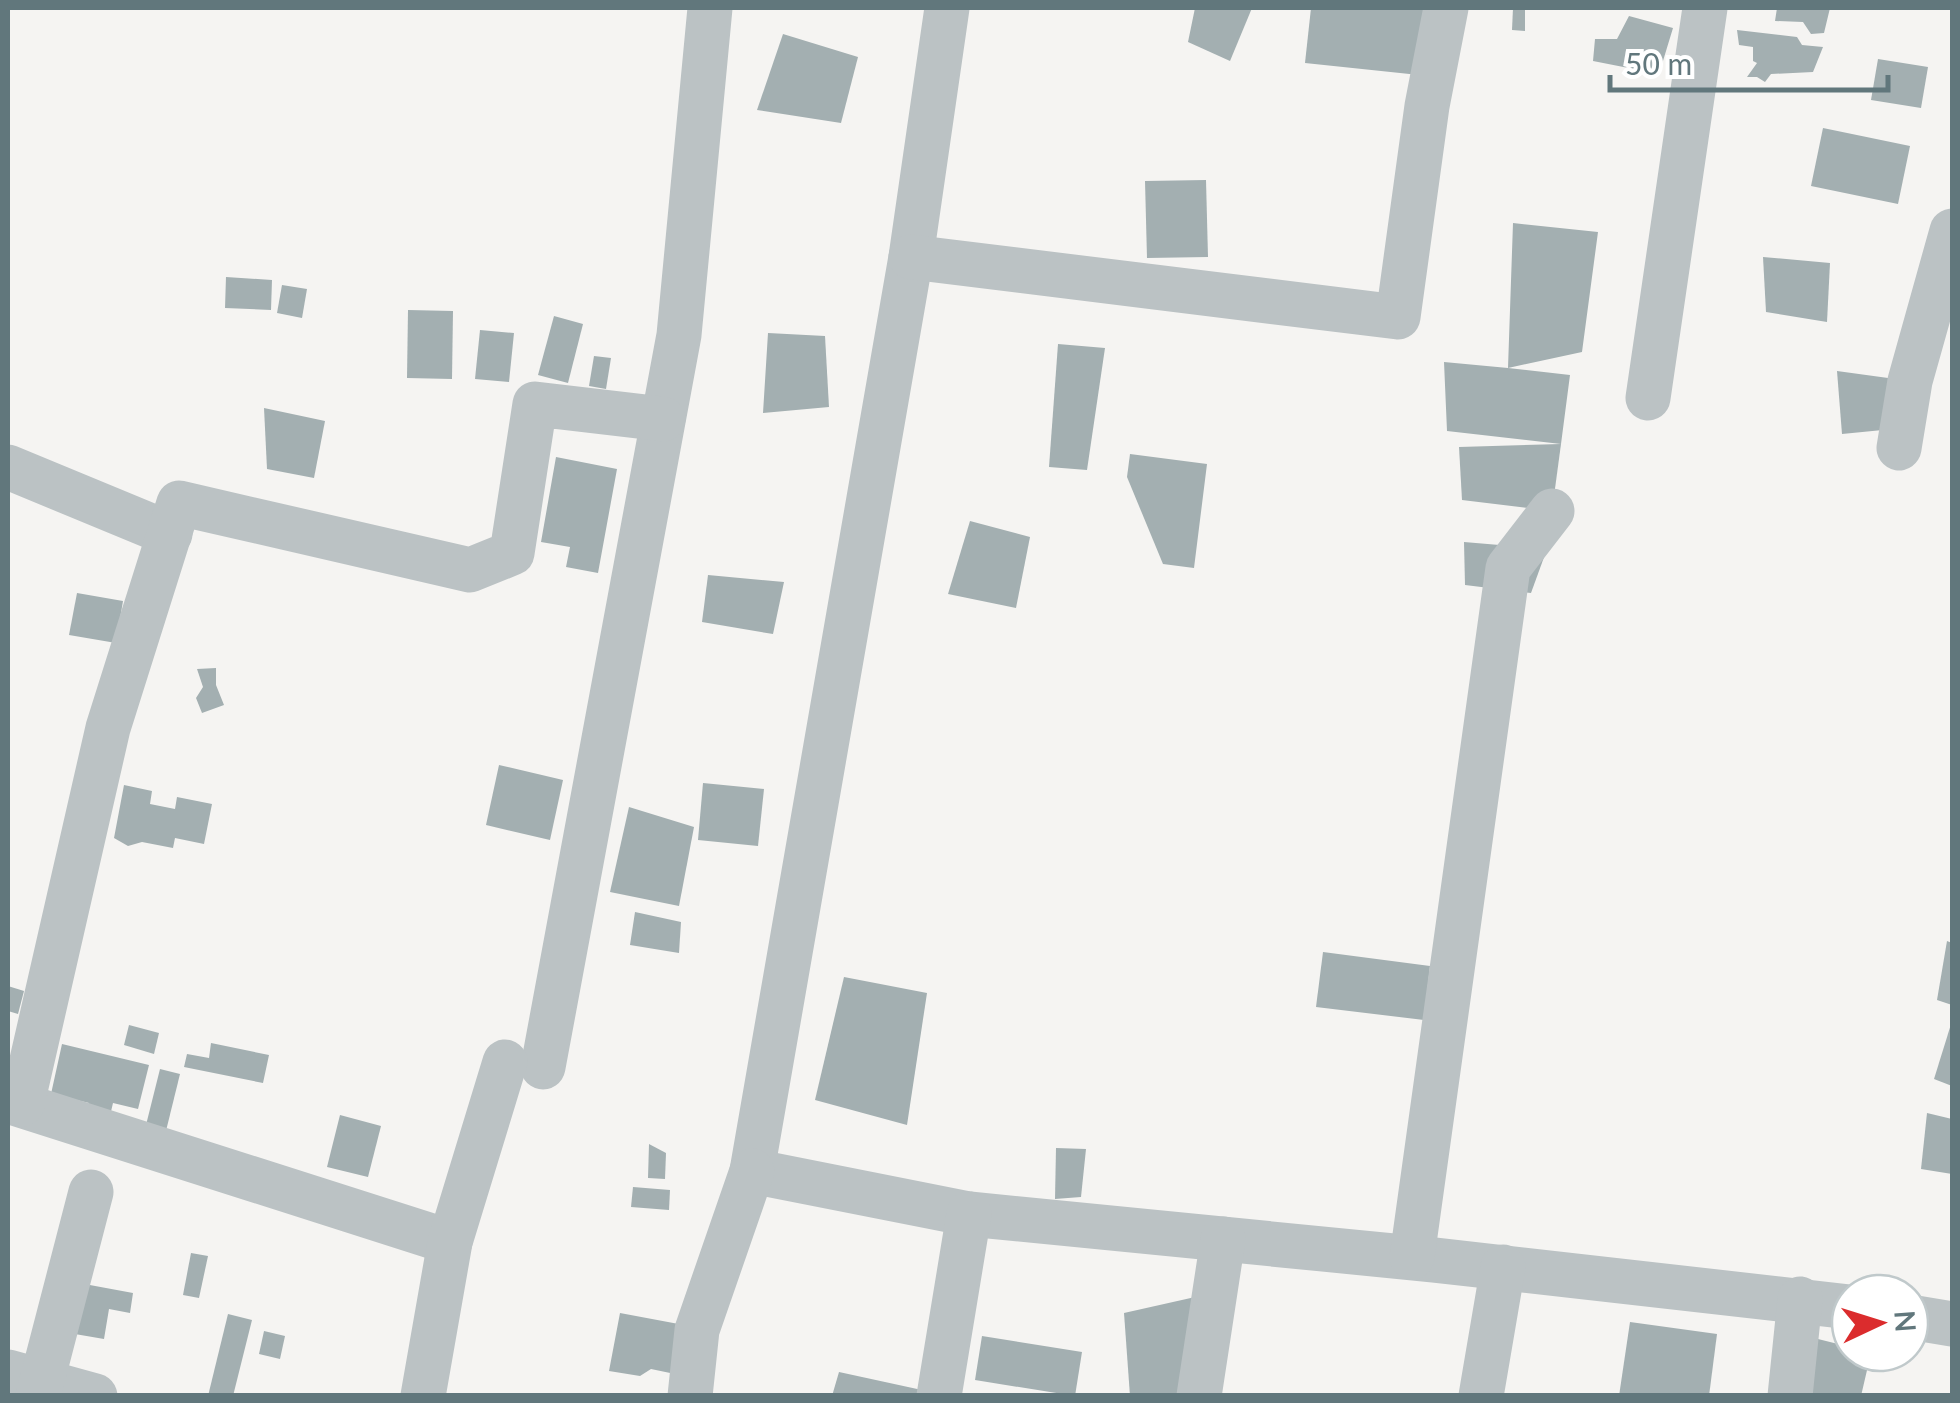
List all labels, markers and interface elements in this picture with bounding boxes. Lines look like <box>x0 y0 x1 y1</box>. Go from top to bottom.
scale bar <box>1610 30 1888 92</box>
text: 50 m <box>1625 45 1692 81</box>
north arrow <box>1830 1273 1930 1373</box>
text: N <box>1888 1309 1924 1333</box>

